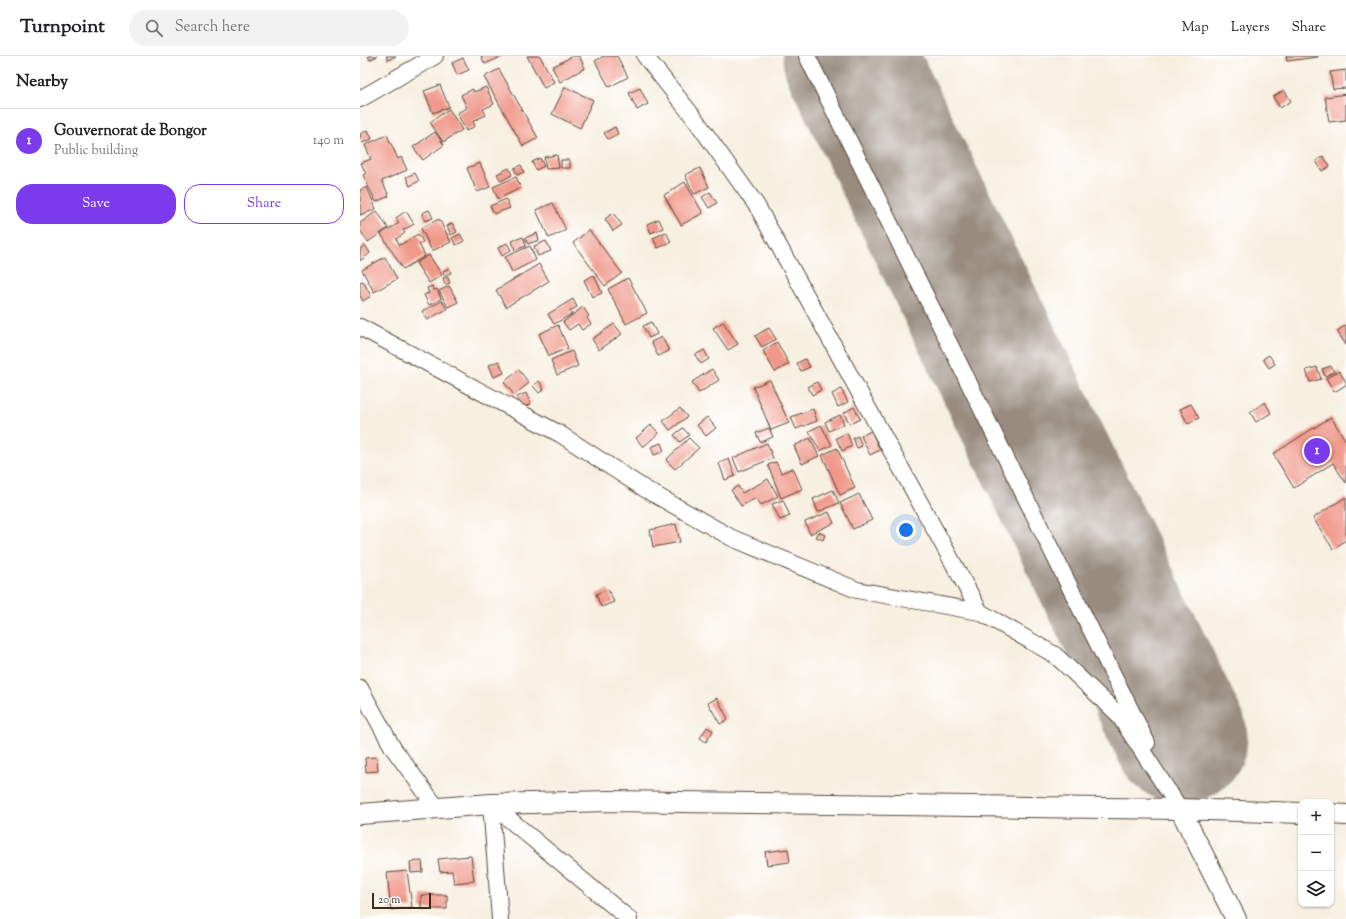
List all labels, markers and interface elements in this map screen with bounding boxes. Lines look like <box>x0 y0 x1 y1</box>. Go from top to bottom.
search box <box>129 10 409 46</box>
text: Turnpoint <box>20 14 105 41</box>
icon: search <box>143 17 165 39</box>
text: Search here <box>175 17 250 38</box>
text: Map <box>1182 18 1209 38</box>
text: Layers <box>1231 18 1269 38</box>
text: Share <box>1291 18 1326 38</box>
text: Nearby <box>16 70 68 94</box>
text: Gouvernorat de Bongor <box>54 121 207 142</box>
text: 1 <box>27 132 31 150</box>
text: 140 m <box>313 132 344 150</box>
text: Public building <box>54 142 138 160</box>
button: Save <box>16 184 176 224</box>
button: Share <box>184 184 344 224</box>
pin: 1 <box>1304 436 1330 466</box>
your location <box>896 520 916 540</box>
map controls <box>1298 799 1334 907</box>
button: + <box>1298 799 1334 835</box>
button: − <box>1298 835 1334 871</box>
button: layers <box>1298 871 1334 907</box>
scale bar <box>372 891 431 910</box>
text: 20 m <box>378 892 400 908</box>

